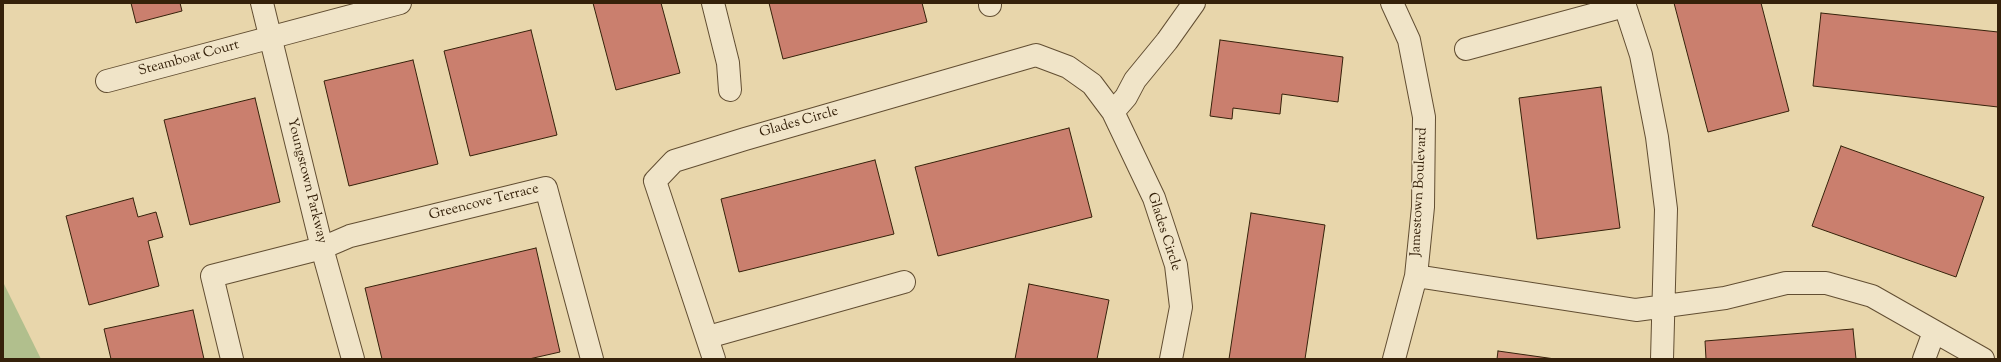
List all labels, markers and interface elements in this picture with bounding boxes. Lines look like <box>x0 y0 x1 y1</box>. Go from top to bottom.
street label: Steamboat Court <box>137 37 241 81</box>
street label: Glades Circle <box>758 104 840 142</box>
street label: Youngstown Parkway <box>282 117 330 245</box>
street label: Jamestown Boulevard <box>1408 127 1432 257</box>
street label: Greencove Terrace <box>427 181 541 225</box>
street label: Glades Circle <box>1142 191 1184 273</box>

